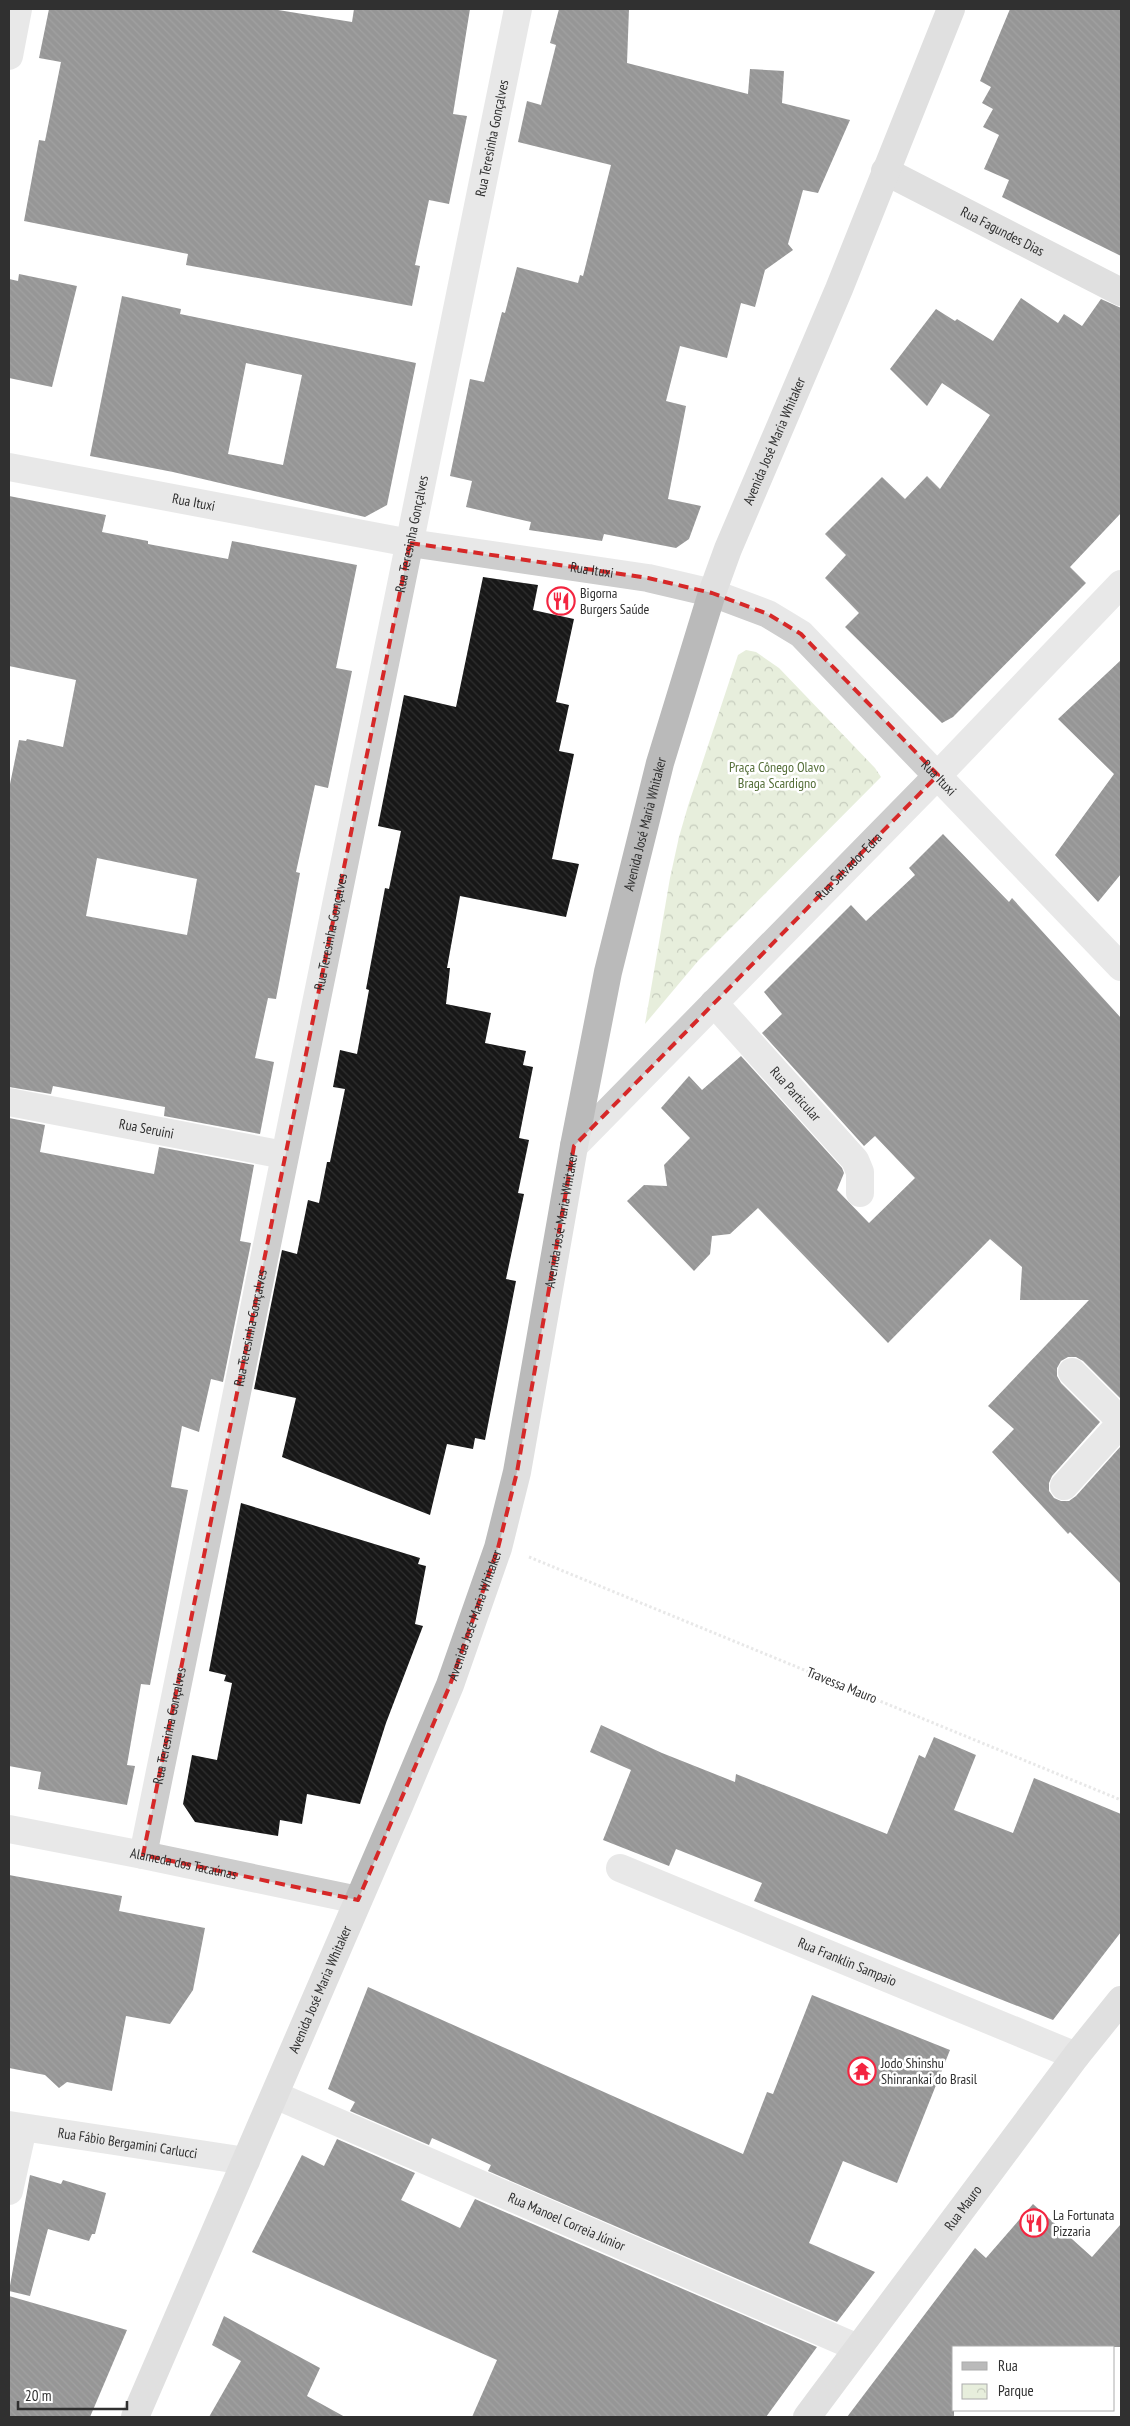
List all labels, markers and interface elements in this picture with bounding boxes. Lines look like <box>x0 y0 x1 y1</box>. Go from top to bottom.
street label: Rua Teresinha Gonçalves <box>471 78 512 198</box>
street label: Rua Fagundes Dias <box>958 202 1047 260</box>
street label: Avenida José Maria Whitaker <box>739 374 809 508</box>
street label: Rua Teresinha Gonçalves <box>391 474 432 594</box>
street label: Rua Ituxi <box>171 489 217 515</box>
street label: Rua Ituxi <box>569 558 615 582</box>
place label: Bigorna Burgers Saúde <box>580 584 650 618</box>
restaurant icon: Bigorna Burgers Saúde <box>546 586 576 616</box>
street label: Avenida José Maria Whitaker <box>620 755 670 893</box>
street label: Rua Ituxi <box>917 756 961 800</box>
park label: Praça Cônego Olavo Braga Scardigno <box>729 758 825 792</box>
street label: Rua Salvador Edra <box>811 829 886 904</box>
street label: Rua Teresinha Gonçalves <box>310 872 351 992</box>
street label: Rua Particular <box>766 1063 825 1125</box>
street label: Rua Seruini <box>118 1114 175 1143</box>
street label: Avenida José Maria Whitaker <box>540 1151 582 1289</box>
street label: Rua Teresinha Gonçalves <box>229 1267 271 1388</box>
street label: Avenida José Maria Whitaker <box>443 1547 506 1683</box>
street label: Travessa Mauro <box>804 1663 880 1707</box>
street label: Rua Teresinha Gonçalves <box>149 1665 190 1786</box>
street label: Alameda dos Tacaúnas <box>129 1844 239 1883</box>
street label: Avenida José Maria Whitaker <box>284 1923 355 2056</box>
street label: Rua Franklin Sampaio <box>795 1933 899 1990</box>
place label: Jodo Shinshu Shinrankai do Brasil <box>880 2054 978 2088</box>
temple icon: Jodo Shinshu Shinrankai do Brasil <box>847 2056 877 2086</box>
street label: Rua Fábio Bergamini Carlucci <box>57 2124 199 2163</box>
street label: Rua Mauro <box>940 2182 986 2234</box>
street label: Rua Manoel Correia Júnior <box>505 2188 628 2255</box>
place label: La Fortunata Pizzaria <box>1053 2206 1114 2240</box>
restaurant icon: La Fortunata Pizzaria <box>1019 2208 1049 2238</box>
legend <box>952 2346 1115 2411</box>
text: Rua <box>998 2356 1018 2375</box>
scale bar <box>18 2378 126 2410</box>
text: Parque <box>998 2381 1034 2400</box>
text: 20 m <box>25 2386 51 2405</box>

